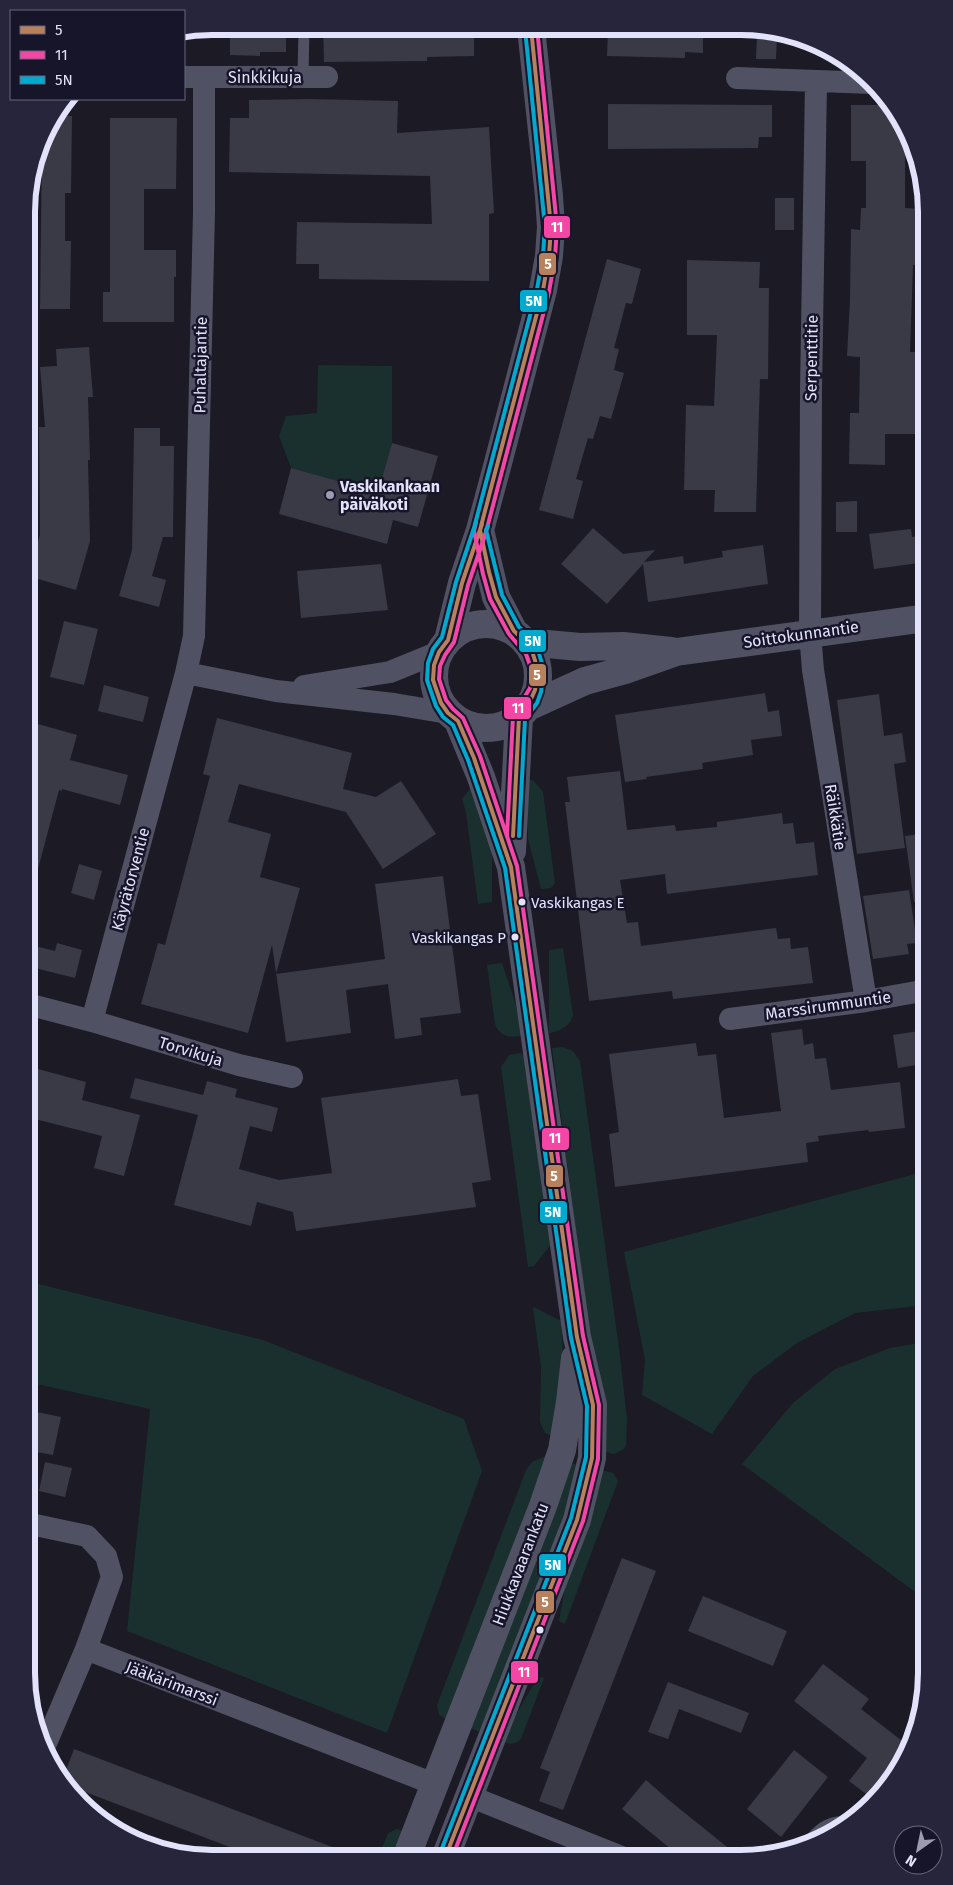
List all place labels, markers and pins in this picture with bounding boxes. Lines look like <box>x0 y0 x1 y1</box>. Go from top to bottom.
place label: Vaskikankaan päiväkoti <box>339 477 440 514</box>
marker: Vaskikankaan päiväkoti <box>324 489 336 501</box>
place label: Vaskikangas E <box>531 894 625 912</box>
marker: Vaskikangas E <box>517 897 527 907</box>
place label: Vaskikangas P <box>412 929 506 947</box>
marker: Vaskikangas P <box>510 932 520 942</box>
unlabelled marker <box>535 1625 545 1635</box>

